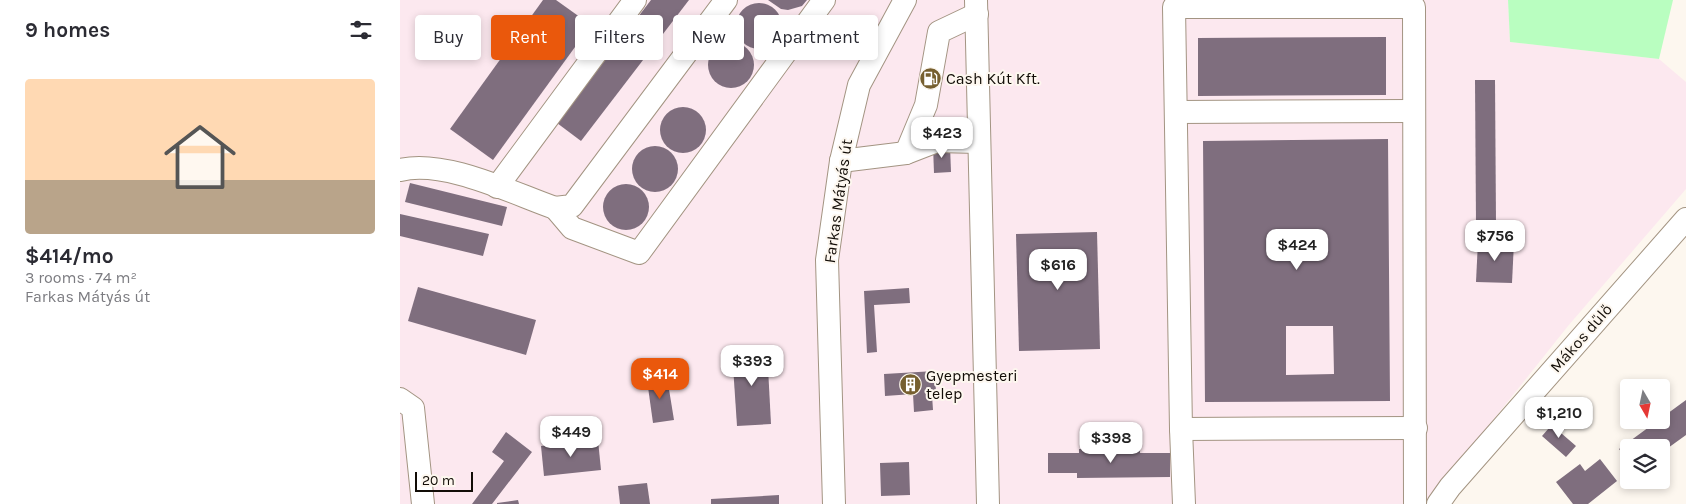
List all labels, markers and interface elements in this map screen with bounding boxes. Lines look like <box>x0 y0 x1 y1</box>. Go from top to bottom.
chip: Buy <box>415 15 481 60</box>
chip: Rent <box>491 15 565 60</box>
chip: Filters <box>575 15 663 60</box>
chip: New <box>673 15 744 60</box>
chip: Apartment <box>754 15 878 60</box>
icon: filters <box>347 16 375 44</box>
text: 9 homes <box>25 18 110 42</box>
fuel station icon: Cash Kút Kft. <box>918 66 942 90</box>
place label: Cash Kút Kft. <box>946 69 1040 88</box>
icon: home <box>155 112 245 202</box>
pin: $423 <box>912 116 972 159</box>
text: $423 <box>922 123 962 142</box>
street label: Farkas Mátyás út <box>820 138 856 264</box>
pin: $756 <box>1465 220 1525 262</box>
text: $756 <box>1476 226 1514 245</box>
pin: $424 <box>1267 228 1327 271</box>
text: $424 <box>1277 235 1317 254</box>
text: $414/mo <box>25 244 114 268</box>
pin: $616 <box>1028 248 1088 291</box>
text: $616 <box>1040 255 1076 274</box>
text: 3 rooms · 74 m² <box>25 268 137 287</box>
text: Farkas Mátyás út <box>25 287 150 306</box>
street label: Mákos dűlő <box>1546 300 1616 376</box>
pin: $393 <box>722 344 782 387</box>
text: $393 <box>732 351 772 370</box>
pin: $414 <box>630 358 690 400</box>
text: $414 <box>642 364 678 383</box>
place label: Gyepmesteri telep <box>926 366 1018 403</box>
building icon: Gyepmesteri telep <box>898 372 922 396</box>
north arrow <box>1620 379 1670 429</box>
map controls <box>1620 379 1670 489</box>
pin: $1,210 <box>1518 396 1600 439</box>
text: $1,210 <box>1536 403 1582 422</box>
pin: $449 <box>541 416 601 458</box>
text: $449 <box>551 422 591 441</box>
pin: $398 <box>1081 422 1141 464</box>
text: $398 <box>1090 428 1132 447</box>
button: layers <box>1620 439 1670 489</box>
scale bar <box>415 469 472 492</box>
text: 20 m <box>422 472 455 489</box>

